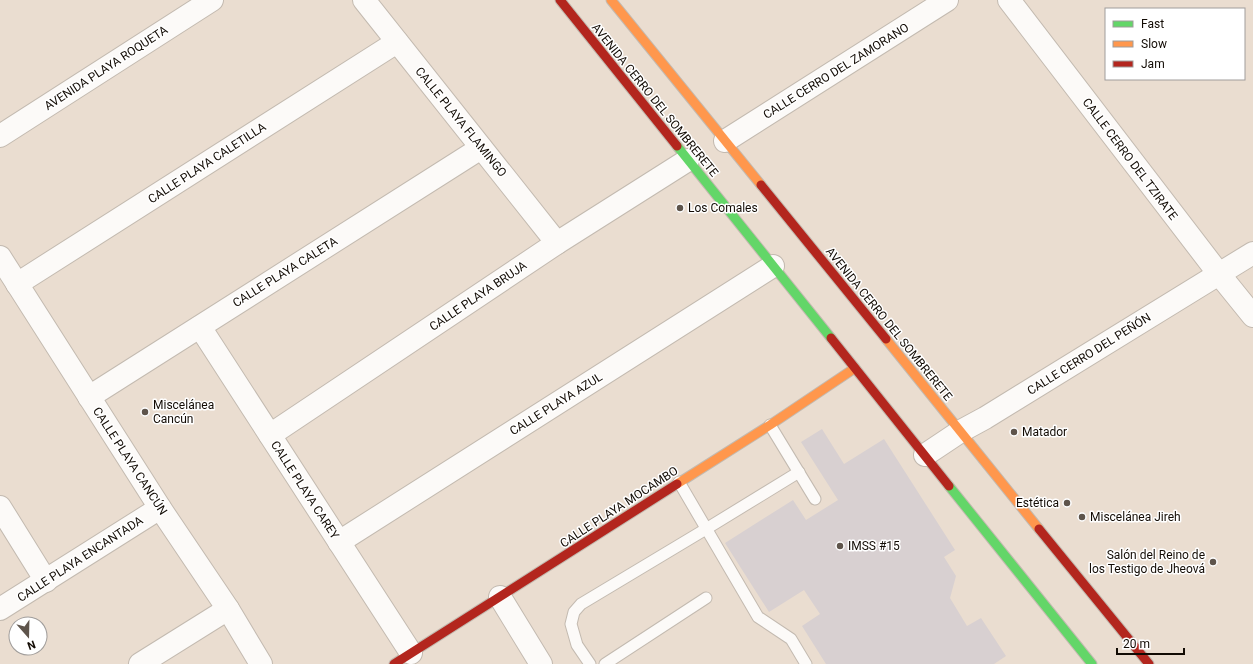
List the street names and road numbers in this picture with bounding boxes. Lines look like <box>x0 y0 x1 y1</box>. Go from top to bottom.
street label: CALLE CERRO DEL ZAMORANO <box>761 20 911 122</box>
street label: AVENIDA CERRO DEL SOMBRERETE <box>589 21 721 179</box>
street label: AVENIDA PLAYA ROQUETA <box>42 23 170 113</box>
street label: CALLE PLAYA FLAMINGO <box>412 64 510 180</box>
street label: CALLE CERRO DEL TZIRATE <box>1080 95 1181 223</box>
street label: CALLE PLAYA CALETILLA <box>145 120 269 206</box>
street label: CALLE PLAYA CALETA <box>230 234 340 310</box>
street label: AVENIDA CERRO DEL SOMBRERETE <box>823 245 955 403</box>
street label: CALLE PLAYA BRUJA <box>427 258 529 334</box>
street label: CALLE CERRO DEL PEÑÓN <box>1024 308 1153 398</box>
street label: CALLE PLAYA AZUL <box>507 370 605 438</box>
street label: CALLE PLAYA CANCÚN <box>90 404 171 517</box>
street label: CALLE PLAYA CAREY <box>268 438 342 542</box>
street label: CALLE PLAYA MOCAMBO <box>557 464 681 550</box>
street label: CALLE PLAYA ENCANTADA <box>15 513 145 605</box>

